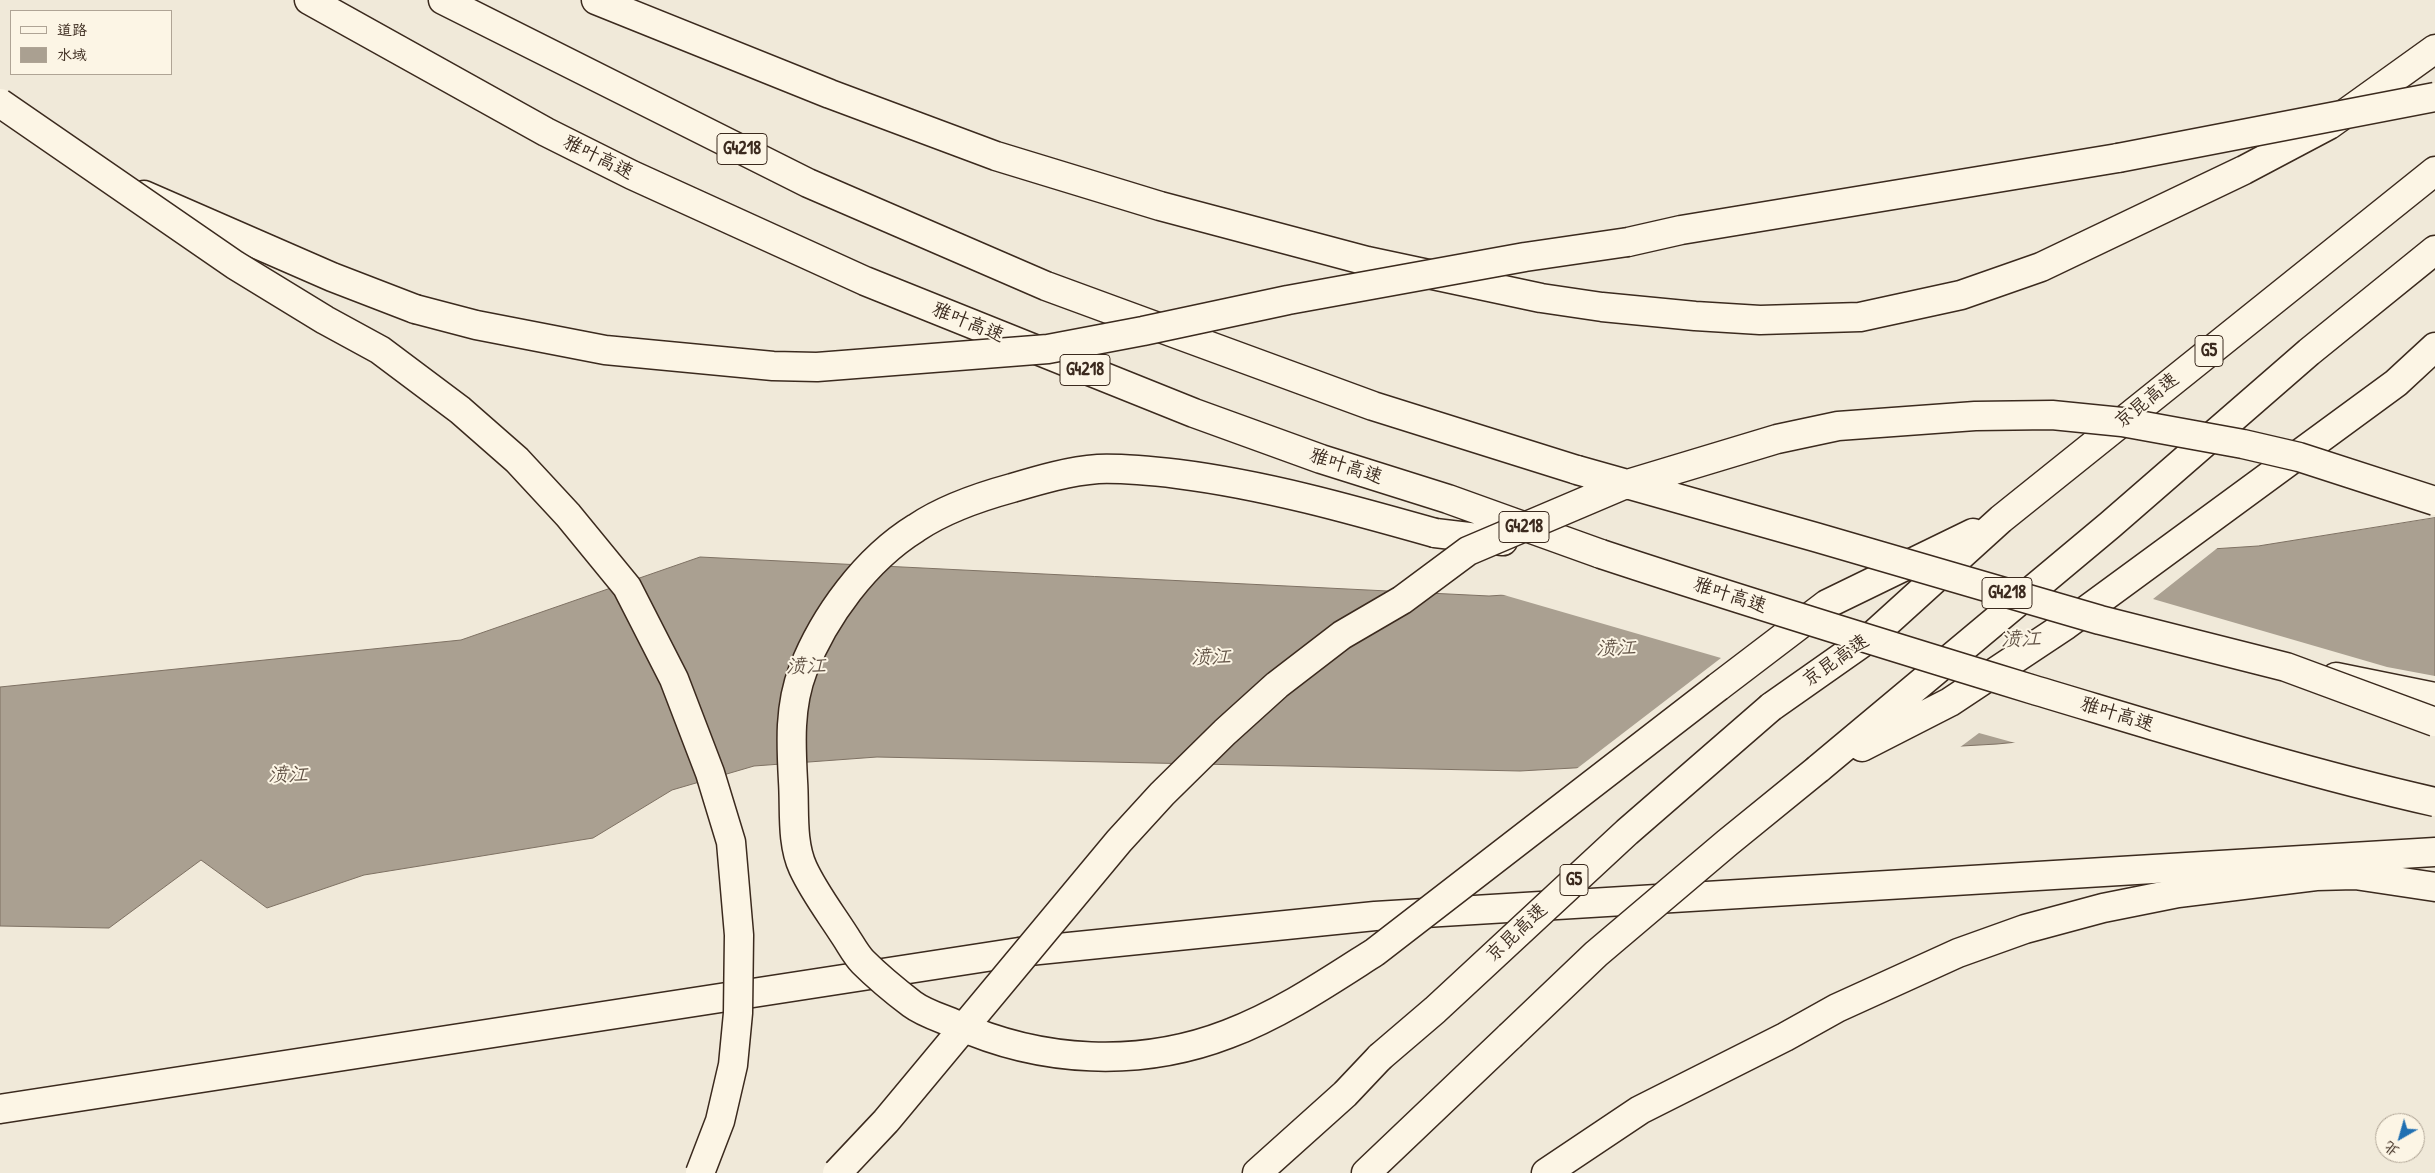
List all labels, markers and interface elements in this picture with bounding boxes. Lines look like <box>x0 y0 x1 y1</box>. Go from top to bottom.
legend <box>10 10 172 75</box>
text: 道路 <box>57 19 87 40</box>
text: 水域 <box>57 44 87 65</box>
street label: 雅叶高速 <box>559 131 637 185</box>
road number: G4218 <box>717 134 767 164</box>
street label: 雅叶高速 <box>928 298 1008 348</box>
road number: G5 <box>2195 336 2223 366</box>
road number: G4218 <box>1060 354 1110 386</box>
street label: 京昆高速 <box>2110 368 2184 434</box>
street label: 雅叶高速 <box>1306 444 1386 490</box>
road number: G4218 <box>1499 512 1549 542</box>
street label: 雅叶高速 <box>1690 573 1770 619</box>
road number: G4218 <box>1982 578 2032 608</box>
water label: 𣸣江 <box>2001 628 2041 652</box>
street label: 京昆高速 <box>1798 630 1874 692</box>
water label: 𣸣江 <box>1596 637 1636 661</box>
water label: 𣸣江 <box>1191 646 1231 670</box>
water label: 𣸣江 <box>786 655 826 679</box>
street label: 雅叶高速 <box>2077 693 2157 737</box>
water label: 𣸣江 <box>268 764 308 788</box>
road number: G5 <box>1560 864 1588 896</box>
street label: 京昆高速 <box>1481 899 1553 967</box>
north arrow <box>2375 1113 2425 1163</box>
text: 北 <box>2380 1138 2402 1161</box>

